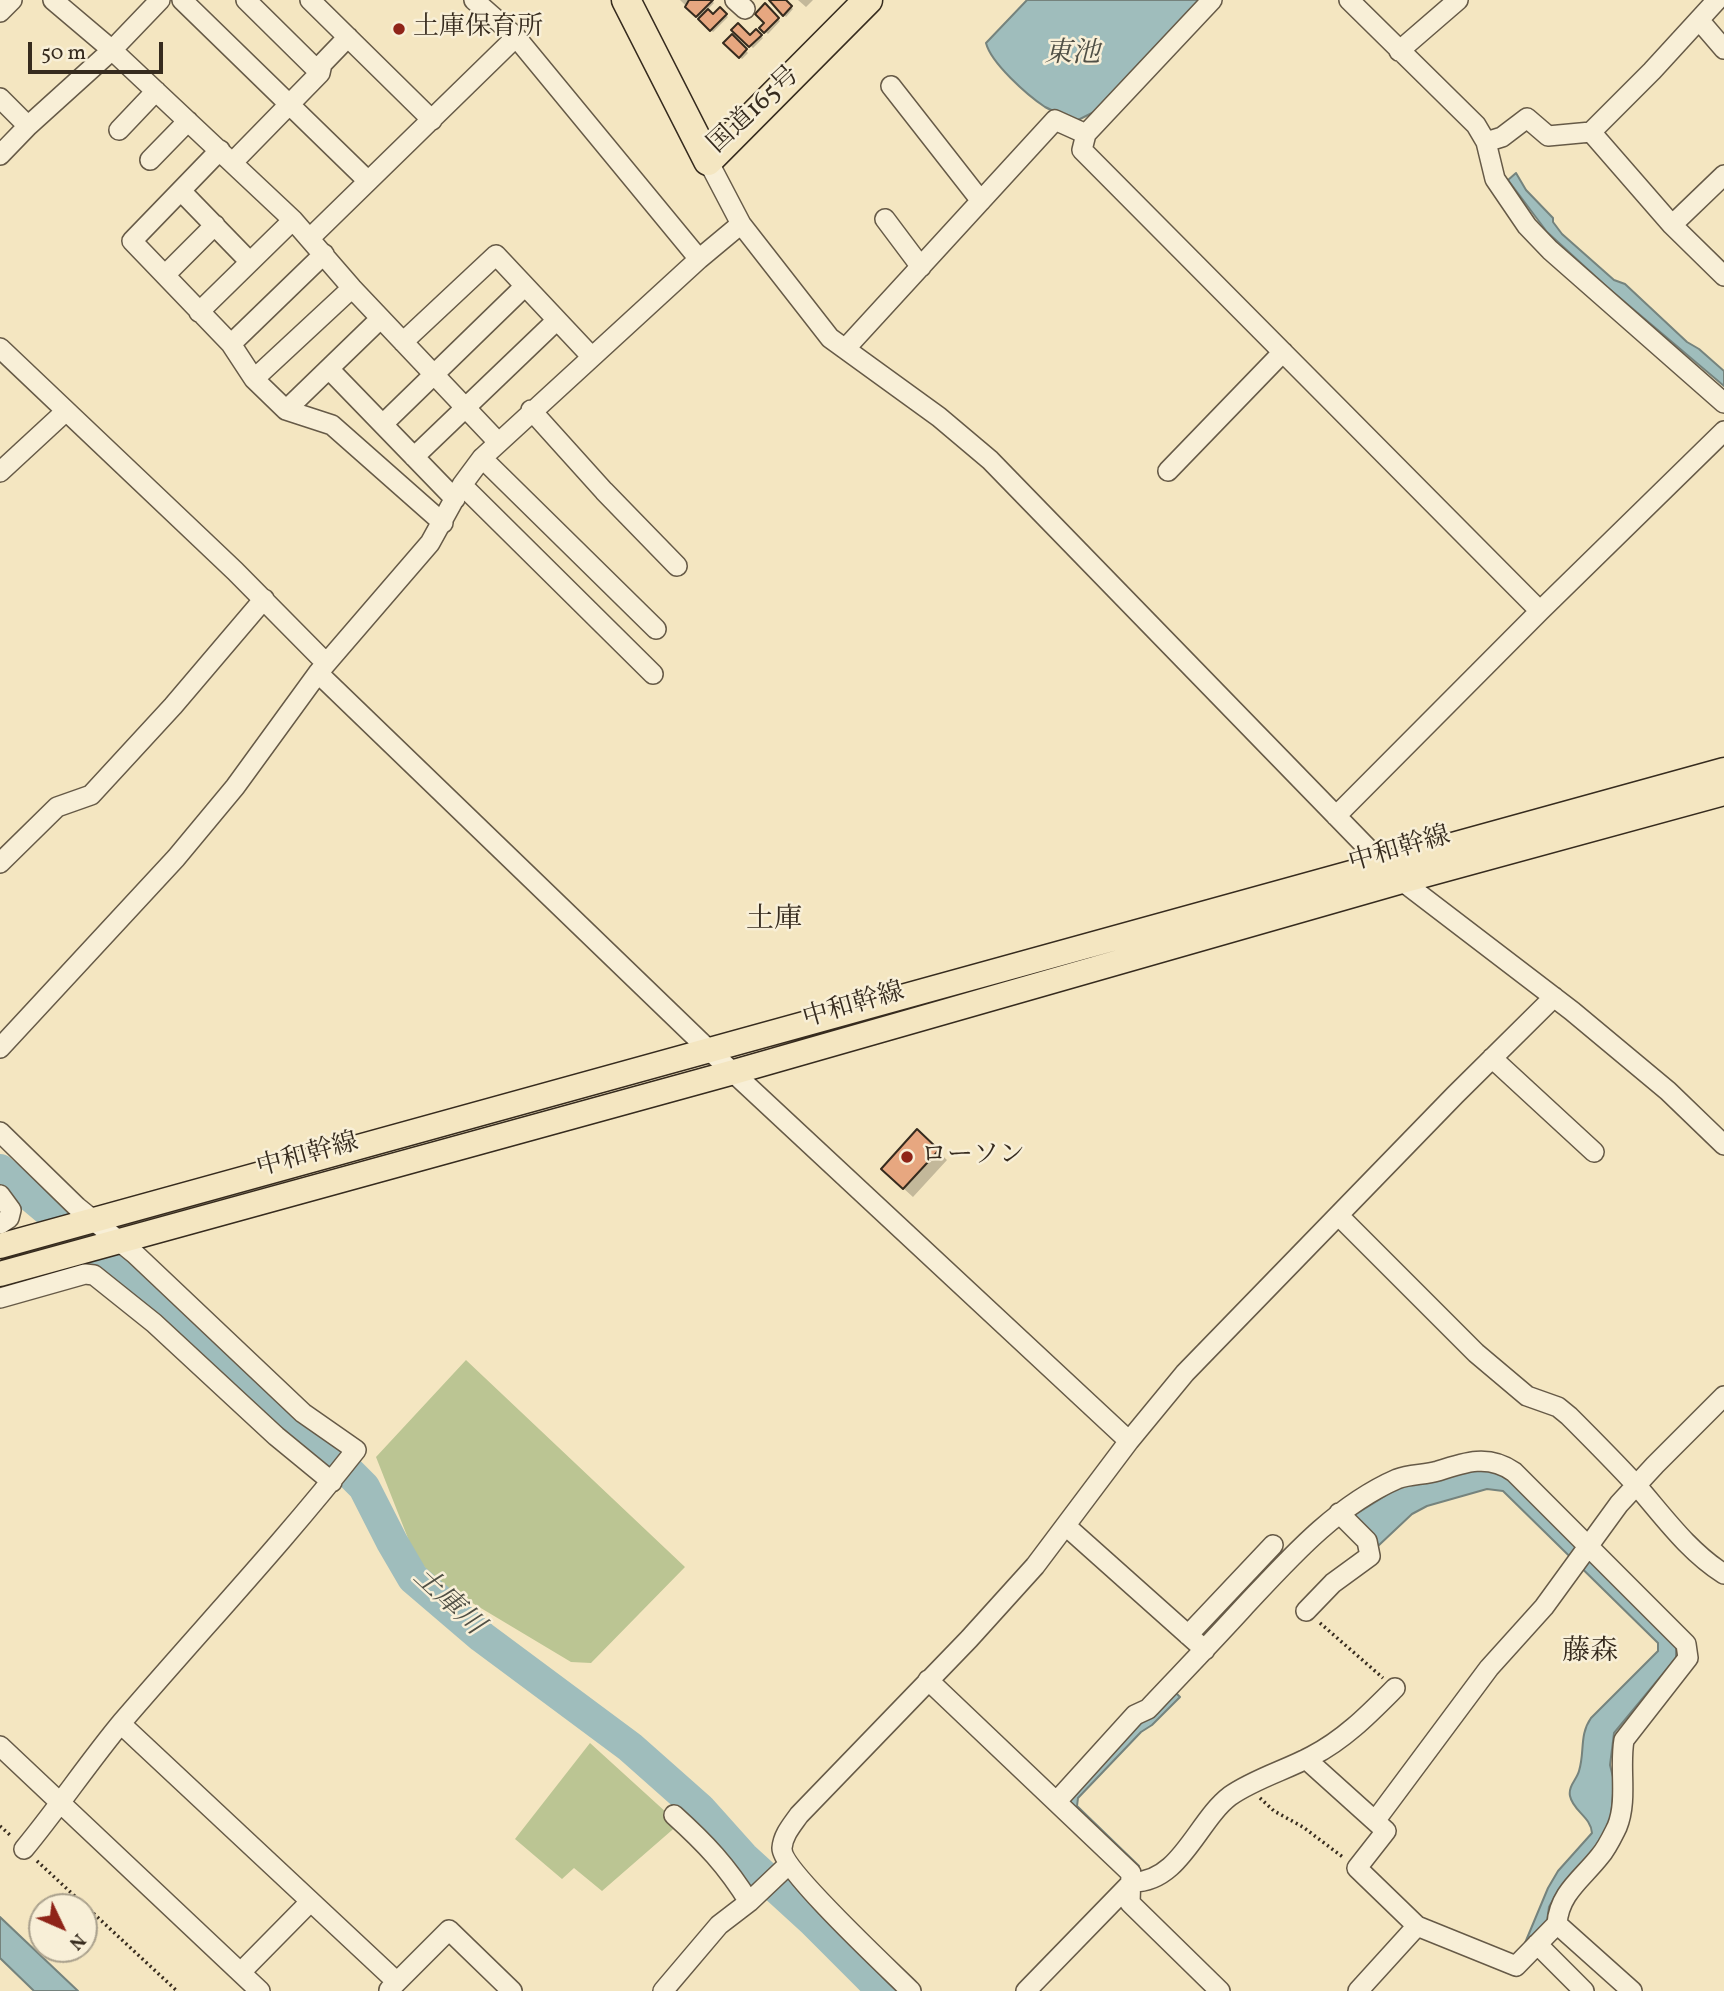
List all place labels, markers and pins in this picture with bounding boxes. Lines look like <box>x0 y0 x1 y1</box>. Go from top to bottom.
place label: 土庫保育所 <box>413 13 543 45</box>
marker: 土庫保育所 <box>391 21 407 37</box>
place label: ローソン <box>921 1141 1025 1173</box>
marker: ローソン <box>899 1149 915 1165</box>

